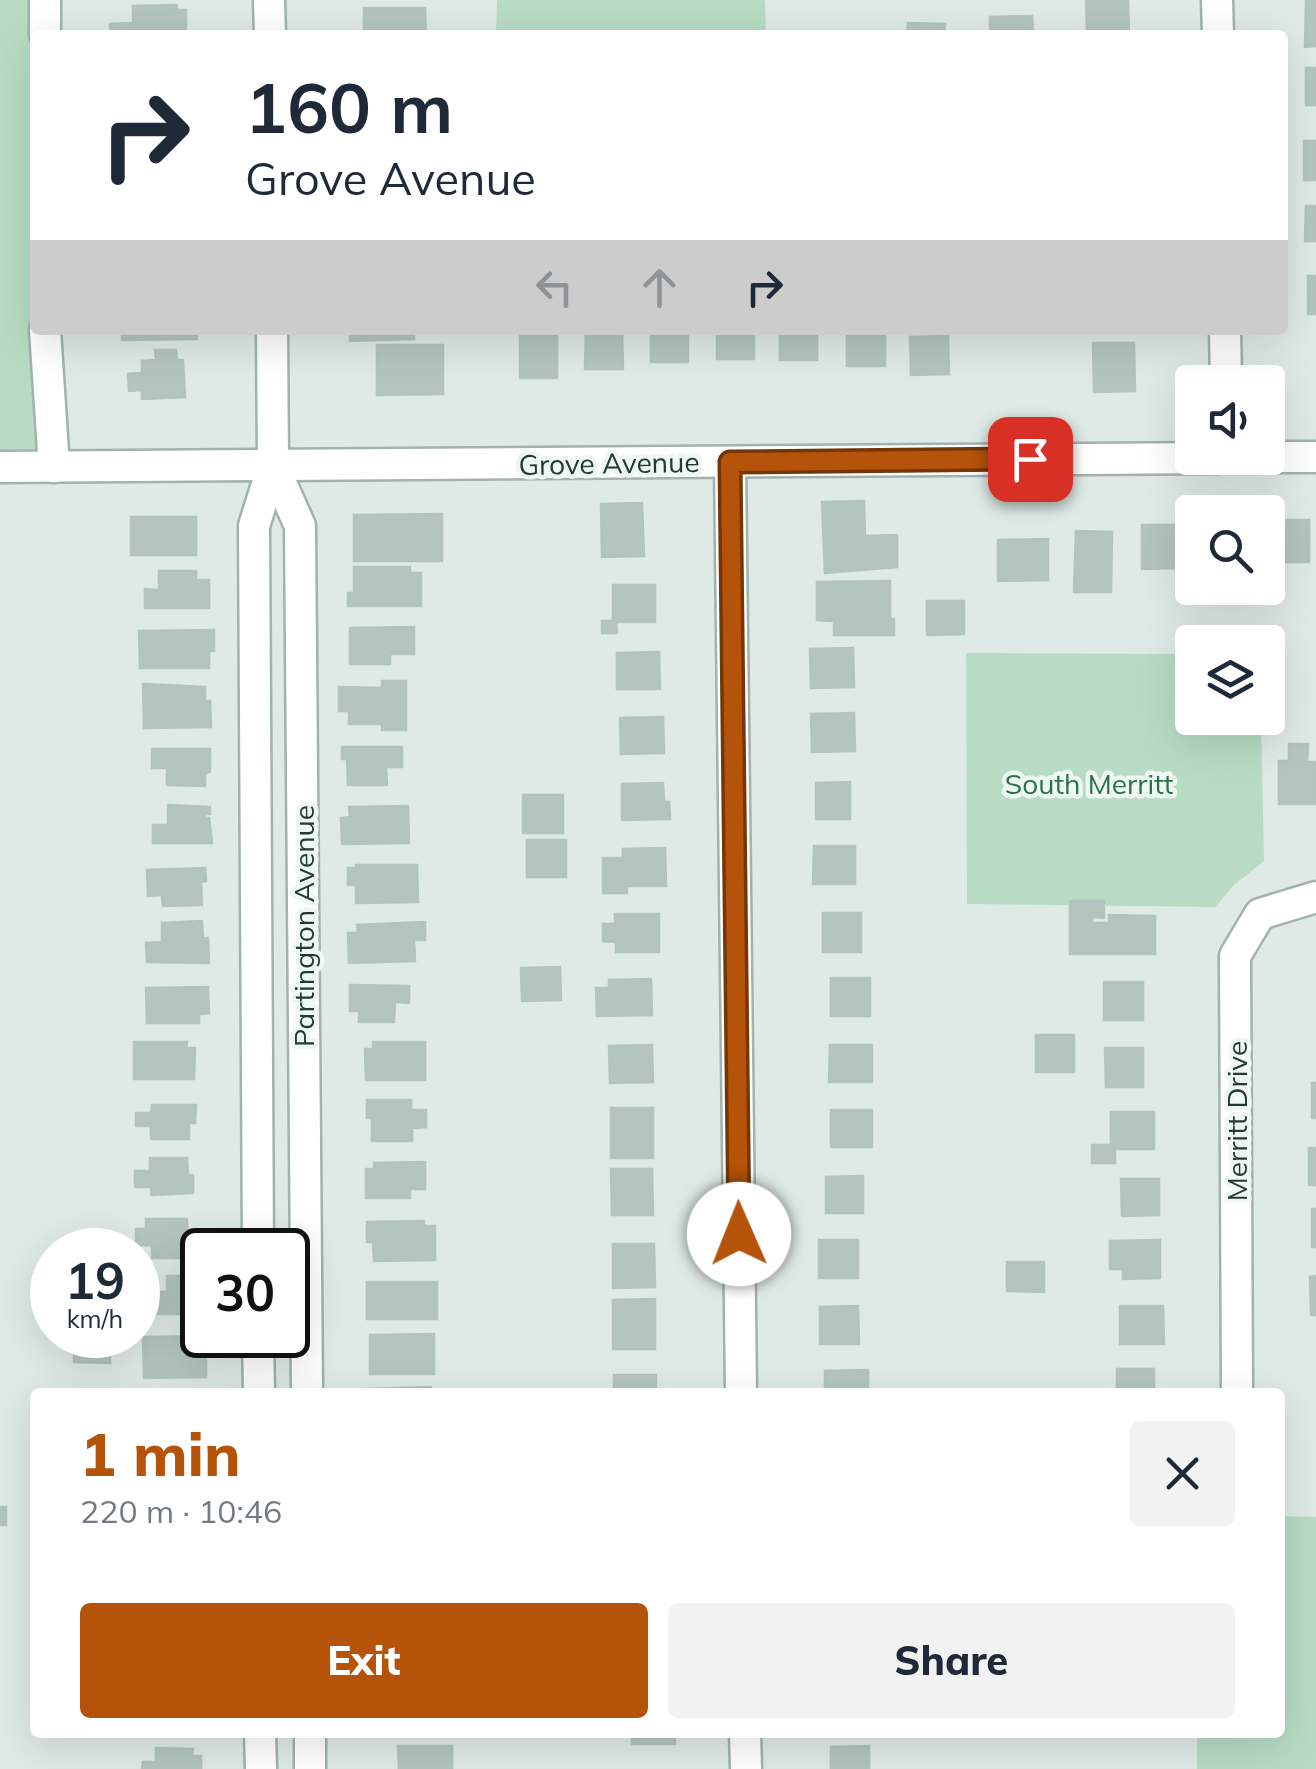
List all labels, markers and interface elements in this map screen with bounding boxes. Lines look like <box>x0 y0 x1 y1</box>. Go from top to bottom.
text: 160 m <box>245 63 453 151</box>
icon: right <box>80 70 210 200</box>
text: Grove Avenue <box>245 150 536 206</box>
icon: left <box>527 260 582 315</box>
icon: ahead <box>632 260 687 315</box>
icon: right <box>737 260 792 315</box>
map controls <box>1175 365 1285 735</box>
button: sound <box>1175 365 1285 475</box>
pin <box>988 417 1073 502</box>
icon: arrive <box>1003 432 1058 487</box>
street label: Grove Avenue <box>518 444 700 482</box>
button: search <box>1175 495 1285 605</box>
button: layers <box>1175 625 1285 735</box>
park label: South Merritt <box>1005 766 1173 801</box>
street label: Partington Avenue <box>286 805 321 1047</box>
street label: Merritt Drive <box>1219 1041 1254 1201</box>
position arrow <box>687 1182 791 1286</box>
speed limit sign: 30 <box>180 1228 310 1358</box>
text: 19 <box>65 1249 125 1312</box>
text: km/h <box>67 1303 123 1334</box>
text: 1 min <box>80 1416 241 1491</box>
button: close <box>1130 1421 1235 1526</box>
text: 220 m · 10:46 <box>80 1491 282 1531</box>
button: Exit <box>80 1603 648 1718</box>
button: Share <box>668 1603 1235 1718</box>

